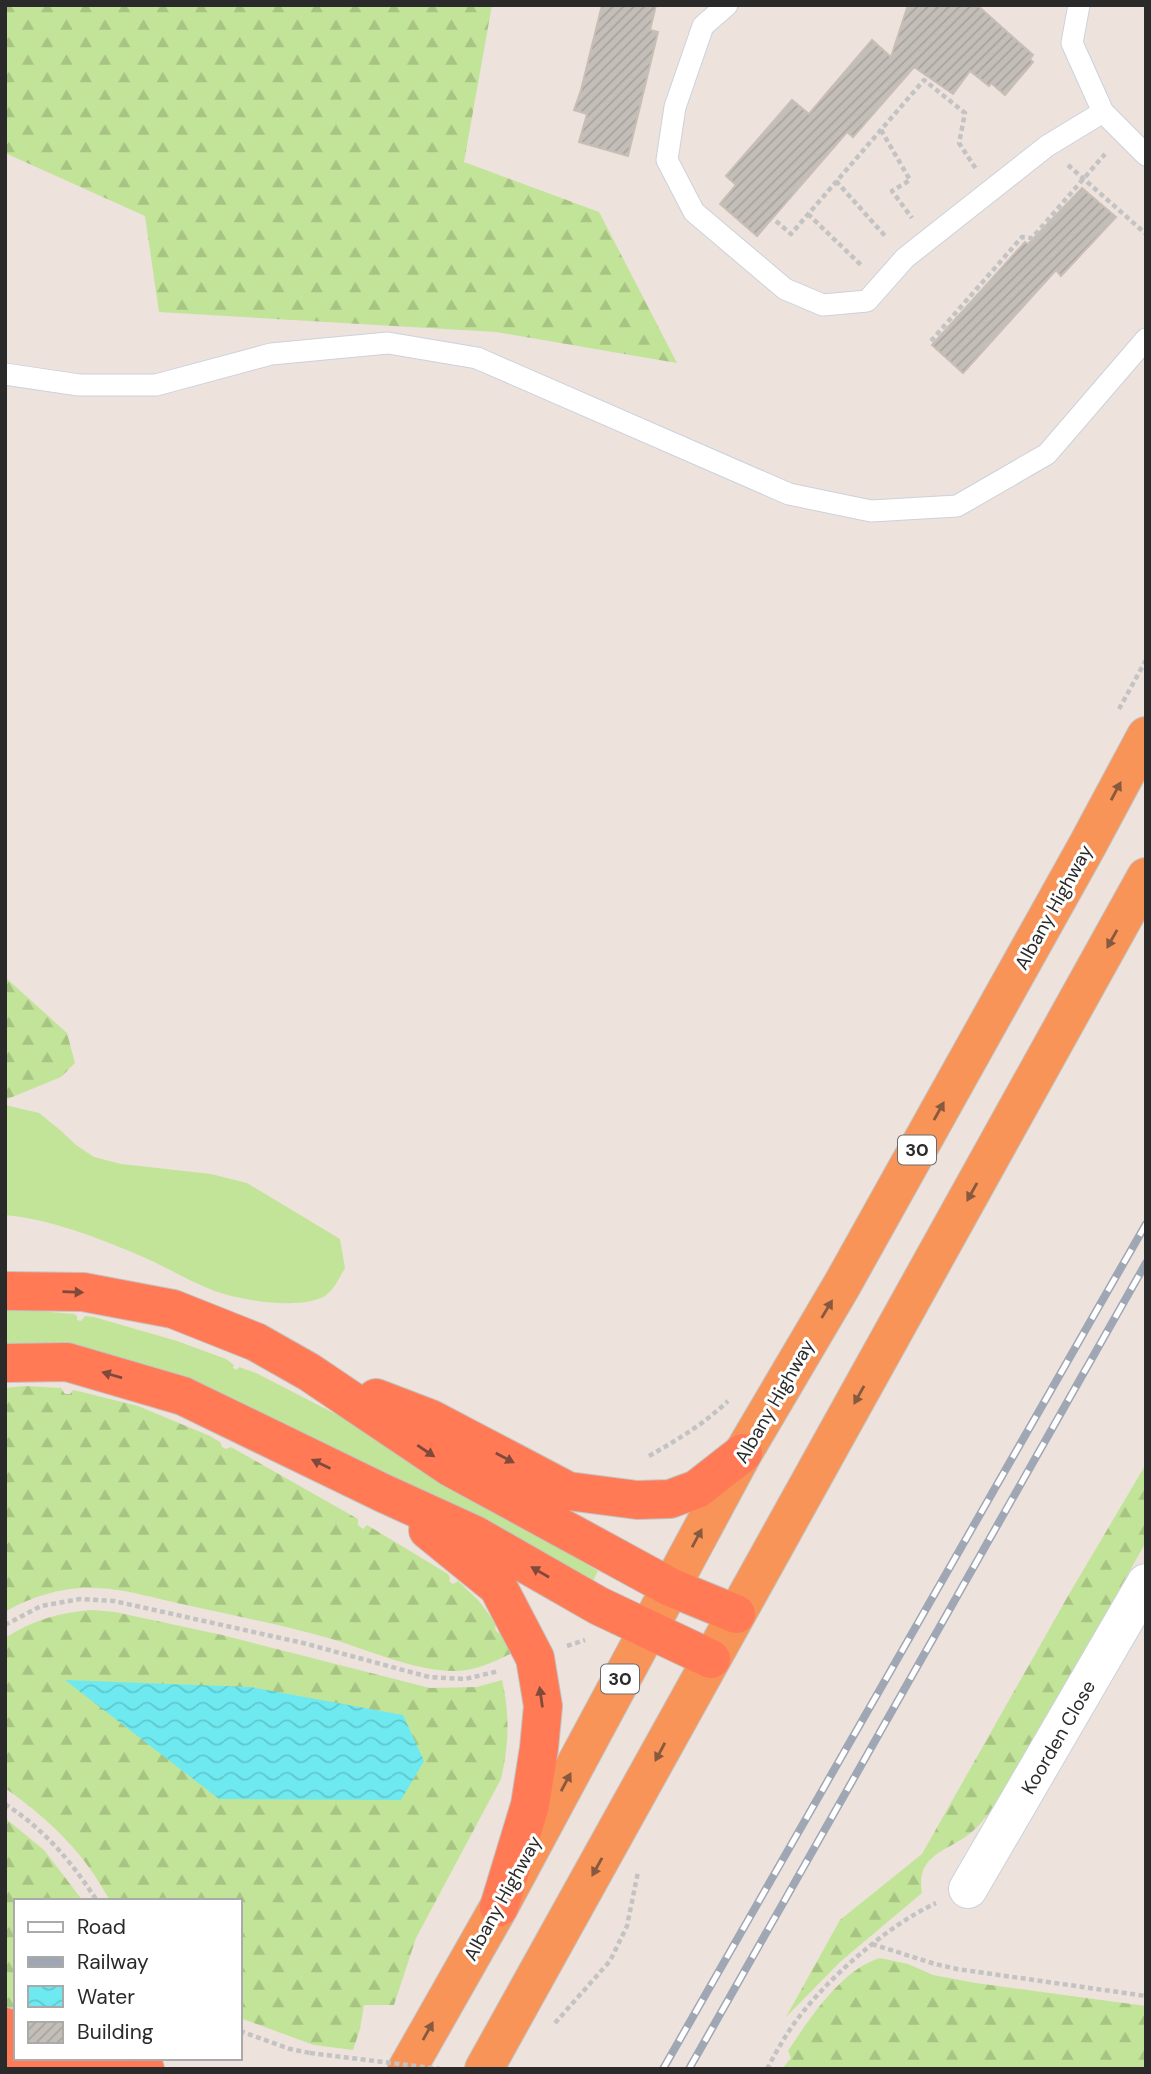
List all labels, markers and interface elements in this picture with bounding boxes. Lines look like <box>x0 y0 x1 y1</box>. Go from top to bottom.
one-way arrow <box>1111 781 1122 801</box>
street label: Albany Highway <box>1009 840 1098 974</box>
one-way arrow <box>1106 929 1118 948</box>
one-way arrow <box>933 1101 945 1121</box>
road number: 30 <box>898 1135 936 1164</box>
one-way arrow <box>966 1182 978 1202</box>
one-way arrow <box>63 1286 85 1297</box>
one-way arrow <box>821 1300 834 1319</box>
street label: Albany Highway <box>729 1334 820 1468</box>
one-way arrow <box>102 1370 123 1380</box>
one-way arrow <box>853 1385 865 1404</box>
one-way arrow <box>417 1444 436 1457</box>
one-way arrow <box>496 1452 515 1464</box>
one-way arrow <box>311 1458 331 1469</box>
one-way arrow <box>690 1528 702 1548</box>
one-way arrow <box>530 1566 549 1578</box>
road number: 30 <box>601 1664 639 1694</box>
street label: Koorden Close <box>1016 1676 1101 1799</box>
one-way arrow <box>536 1686 547 1708</box>
one-way arrow <box>654 1742 665 1762</box>
one-way arrow <box>560 1772 571 1792</box>
street label: Albany Highway <box>458 1831 547 1965</box>
one-way arrow <box>591 1857 603 1877</box>
legend <box>14 1899 242 2060</box>
text: Road <box>77 1913 126 1941</box>
text: Railway <box>77 1948 149 1976</box>
text: Water <box>77 1983 135 2011</box>
text: Building <box>77 2018 154 2046</box>
one-way arrow <box>422 2021 434 2041</box>

